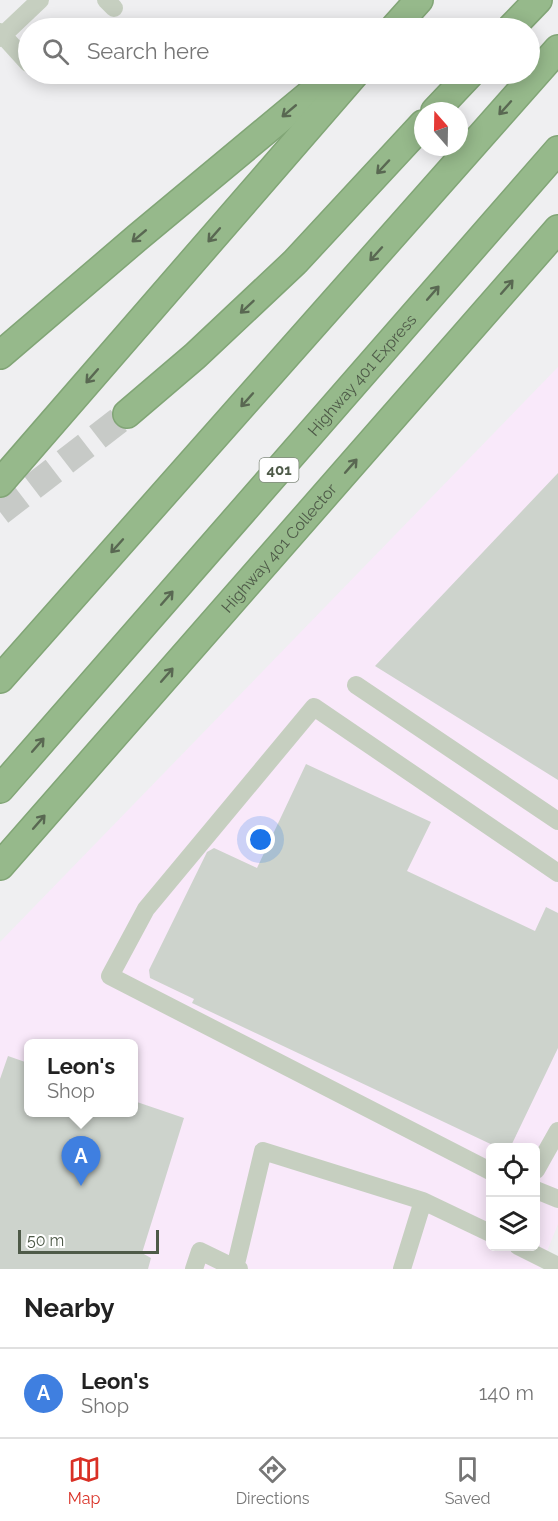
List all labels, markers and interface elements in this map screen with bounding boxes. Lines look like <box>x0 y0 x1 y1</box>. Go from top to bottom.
search box <box>18 18 540 84</box>
icon: search <box>39 35 72 68</box>
text: Search here <box>87 38 209 64</box>
one-way arrow <box>498 100 512 115</box>
north arrow <box>414 102 468 156</box>
one-way arrow <box>282 104 297 118</box>
one-way arrow <box>376 159 390 174</box>
one-way arrow <box>207 227 221 242</box>
one-way arrow <box>132 229 147 243</box>
one-way arrow <box>369 246 383 261</box>
one-way arrow <box>500 280 514 295</box>
one-way arrow <box>426 286 440 301</box>
one-way arrow <box>240 299 255 314</box>
street label: Highway 401 Express <box>304 310 421 440</box>
one-way arrow <box>85 368 99 383</box>
one-way arrow <box>240 392 254 407</box>
road number: 401 <box>260 458 298 482</box>
one-way arrow <box>345 458 358 474</box>
street label: Highway 401 Collector <box>217 479 341 617</box>
one-way arrow <box>111 538 124 554</box>
one-way arrow <box>160 591 174 606</box>
one-way arrow <box>160 668 174 684</box>
one-way arrow <box>32 737 45 753</box>
one-way arrow <box>32 815 46 830</box>
your location <box>246 825 275 854</box>
popup <box>24 1039 138 1117</box>
text: Leon's <box>47 1053 115 1079</box>
text: Shop <box>47 1079 95 1103</box>
pin: A <box>62 1136 100 1186</box>
map controls <box>486 1143 540 1251</box>
button: locate <box>486 1143 540 1197</box>
button: layers <box>486 1197 540 1251</box>
scale bar <box>18 1227 159 1254</box>
text: 50 m <box>27 1231 64 1250</box>
text: Nearby <box>24 1293 114 1323</box>
text: Leon's <box>81 1368 149 1394</box>
text: A <box>37 1381 50 1405</box>
text: 140 m <box>479 1381 534 1405</box>
text: Shop <box>81 1394 129 1418</box>
tab: Map <box>68 1453 101 1508</box>
tab: Directions <box>236 1453 310 1508</box>
tab: Saved <box>445 1453 490 1508</box>

